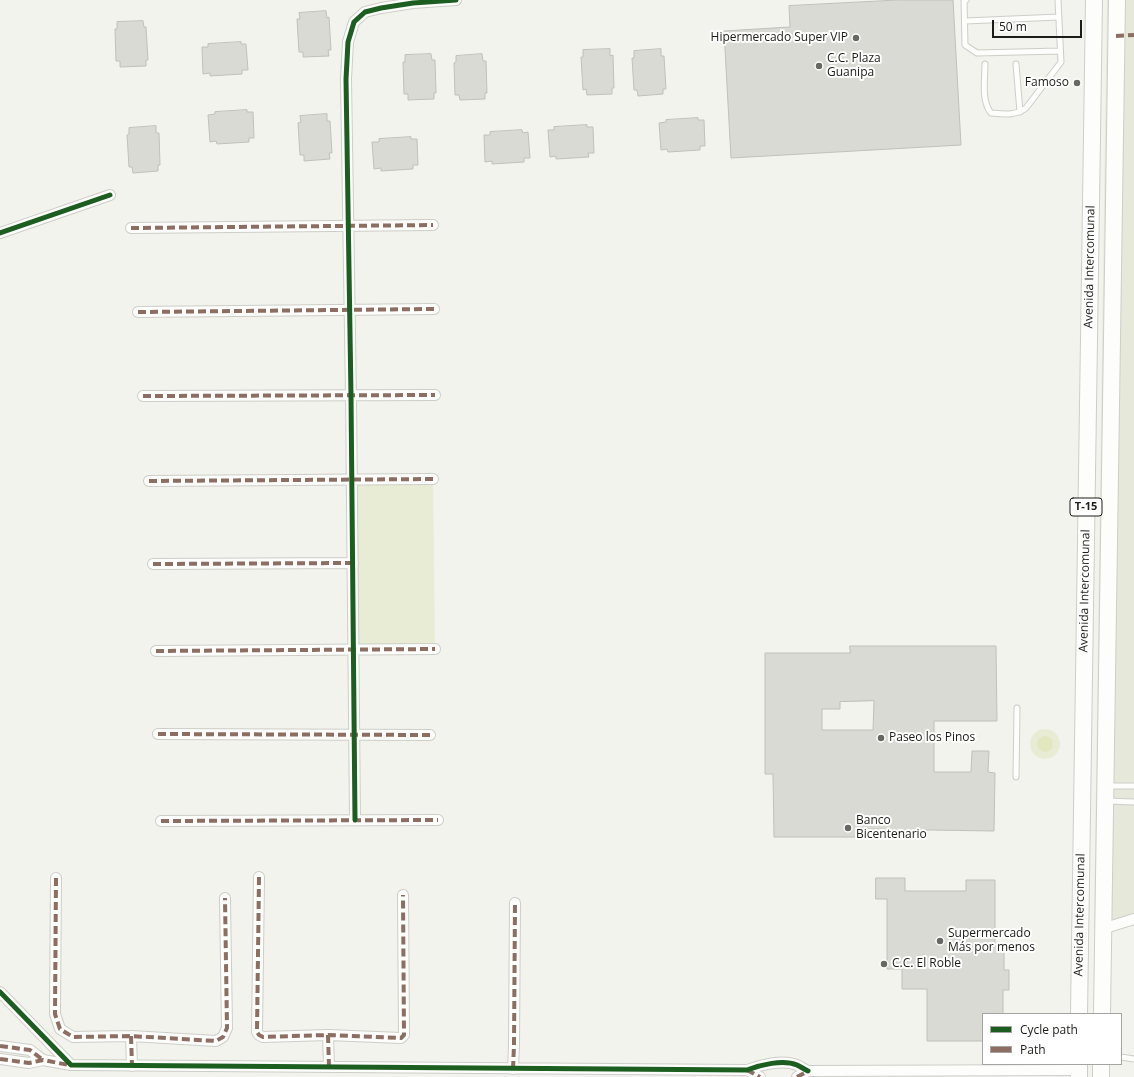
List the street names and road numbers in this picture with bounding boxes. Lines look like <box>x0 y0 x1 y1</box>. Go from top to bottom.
street label: Avenida Intercomunal <box>1082 205 1098 329</box>
road number: T-15 <box>1070 498 1102 516</box>
street label: Avenida Intercomunal <box>1077 529 1093 653</box>
street label: Avenida Intercomunal <box>1072 853 1088 977</box>

